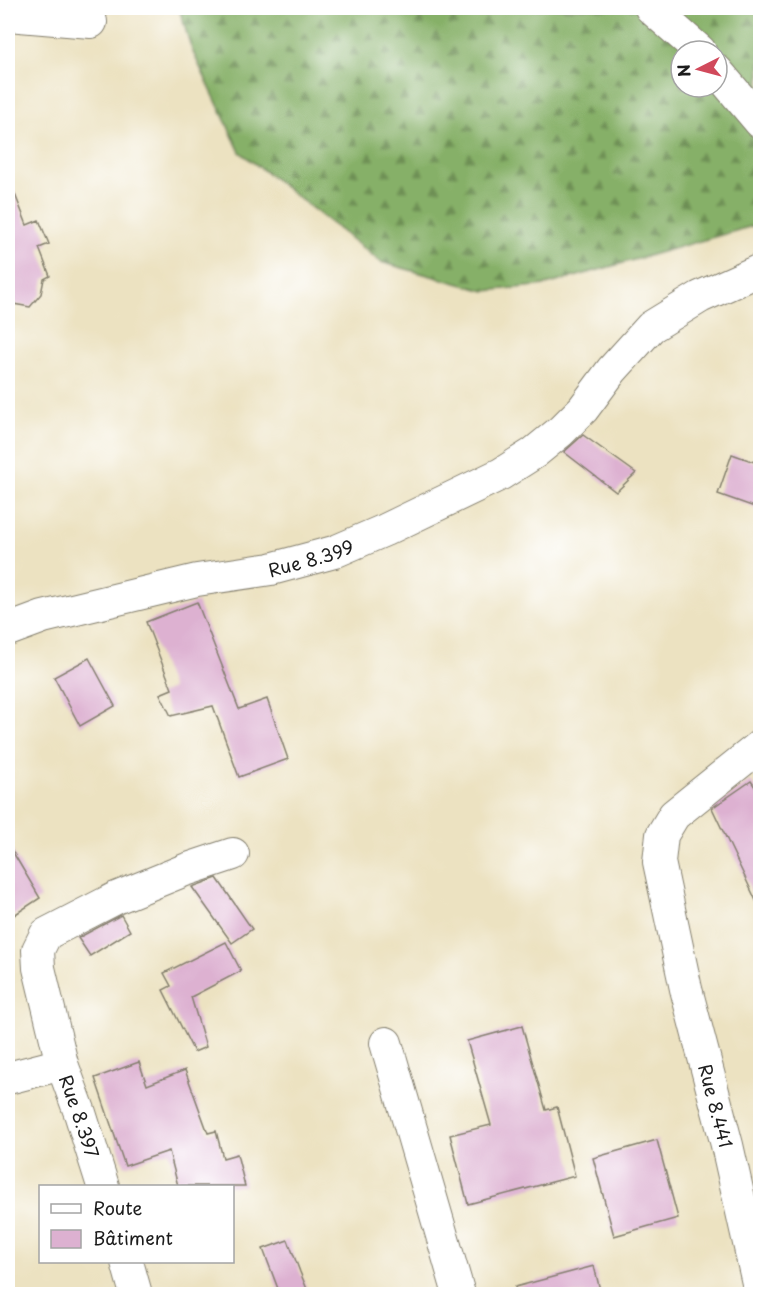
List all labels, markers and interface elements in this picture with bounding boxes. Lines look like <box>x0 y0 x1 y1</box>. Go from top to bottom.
north arrow <box>669 39 729 99</box>
text: N <box>670 63 696 78</box>
street label: Rue 8.399 <box>265 532 358 583</box>
street label: Rue 8.441 <box>693 1061 741 1150</box>
street label: Rue 8.397 <box>53 1071 107 1161</box>
legend <box>39 1185 234 1263</box>
text: Route <box>93 1194 143 1221</box>
text: Bâtiment <box>93 1224 173 1251</box>

